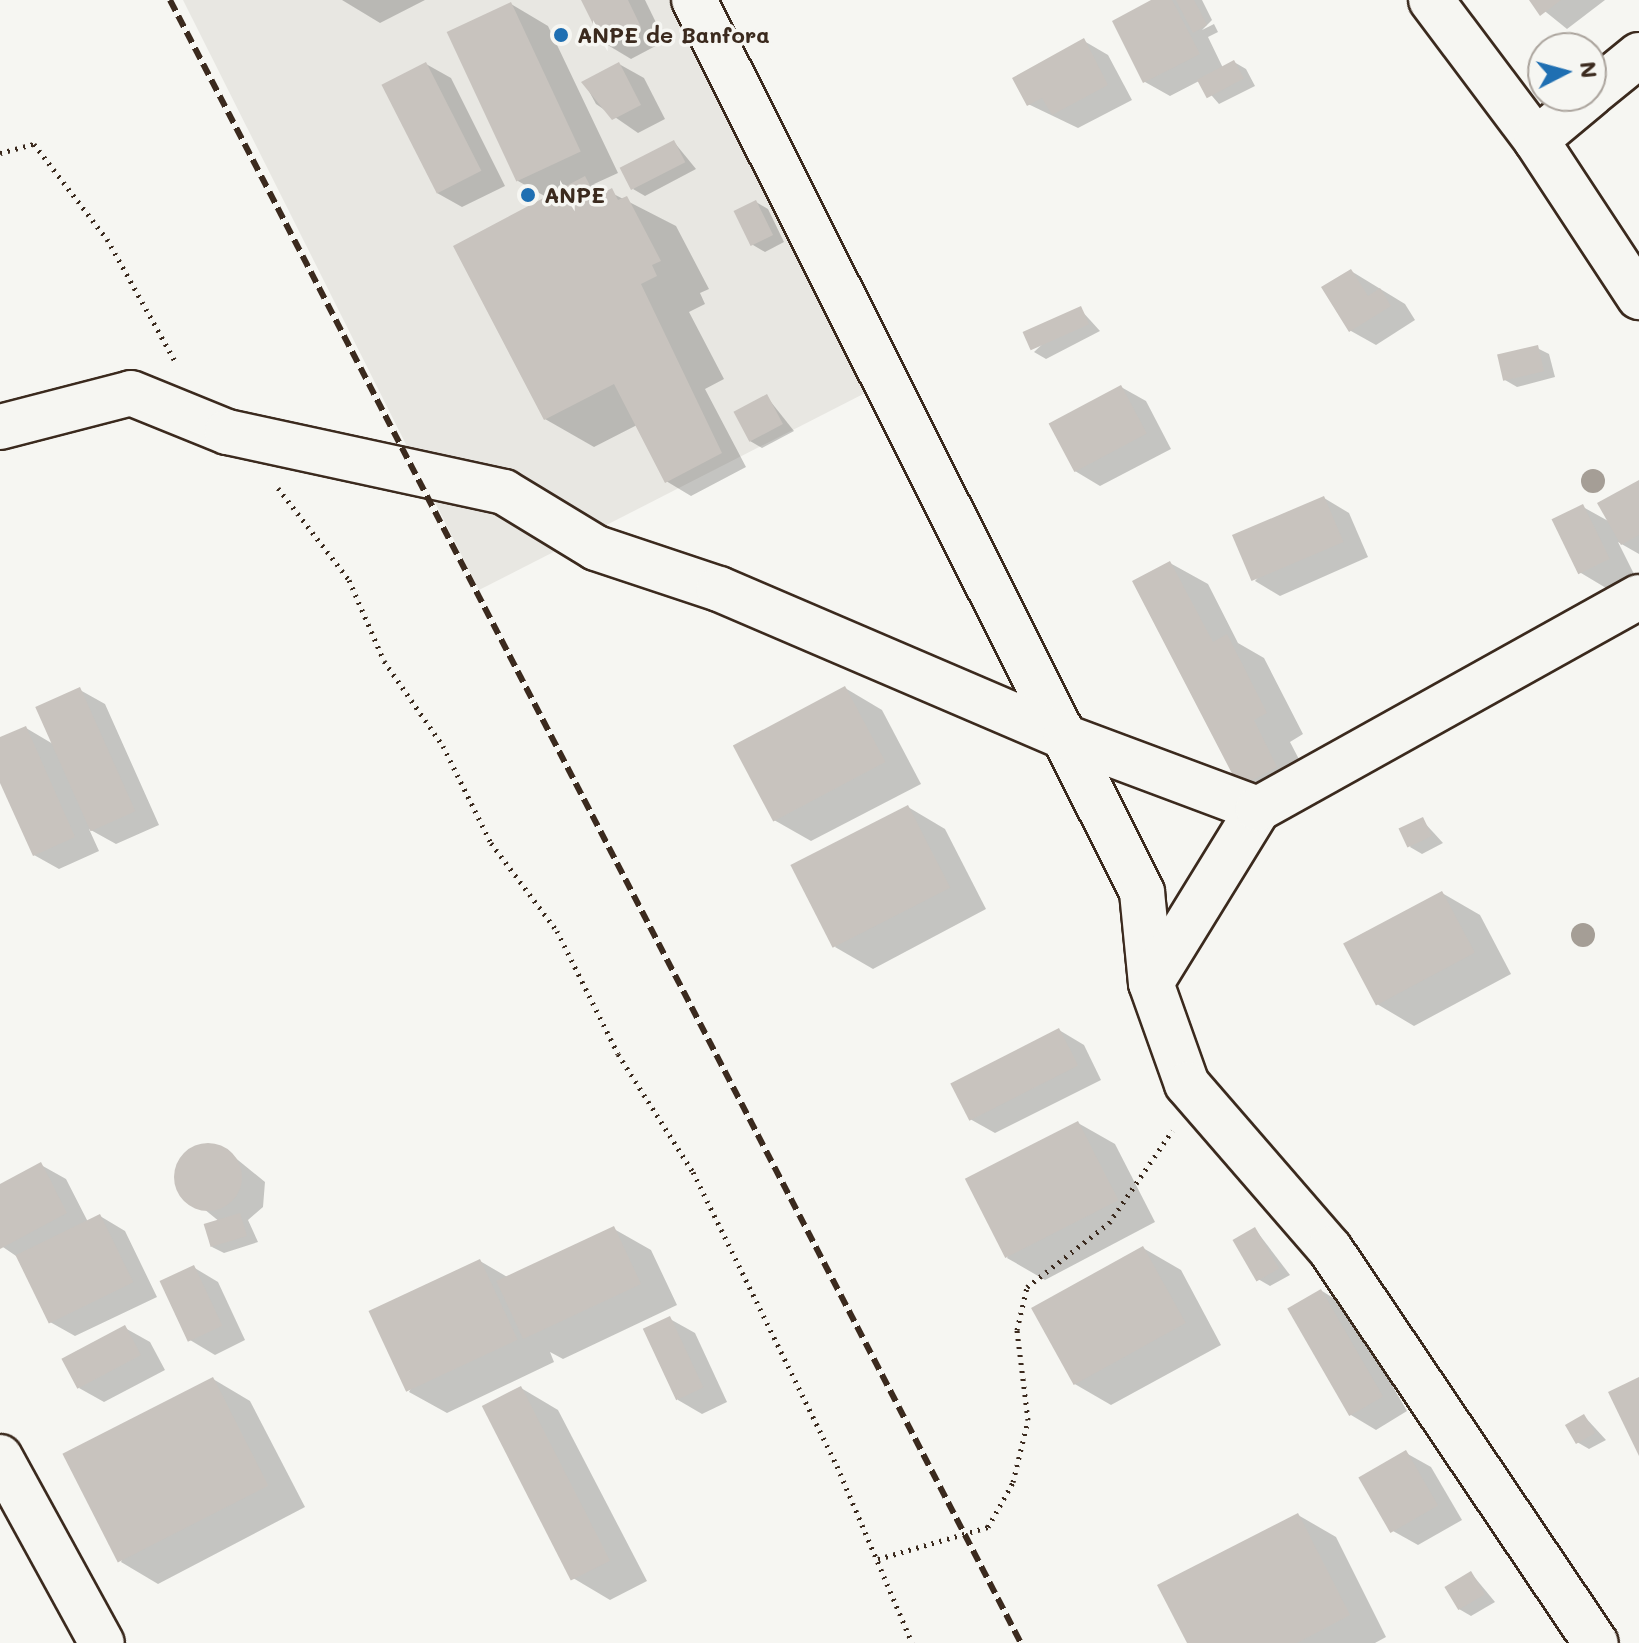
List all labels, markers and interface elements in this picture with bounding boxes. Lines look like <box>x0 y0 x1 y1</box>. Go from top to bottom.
place label: ANPE de Banfora <box>577 22 770 48</box>
marker: ANPE de Banfora <box>552 26 570 44</box>
north arrow <box>1527 32 1607 112</box>
text: N <box>1574 60 1605 79</box>
place label: ANPE <box>544 182 605 208</box>
marker: ANPE <box>519 186 537 204</box>

